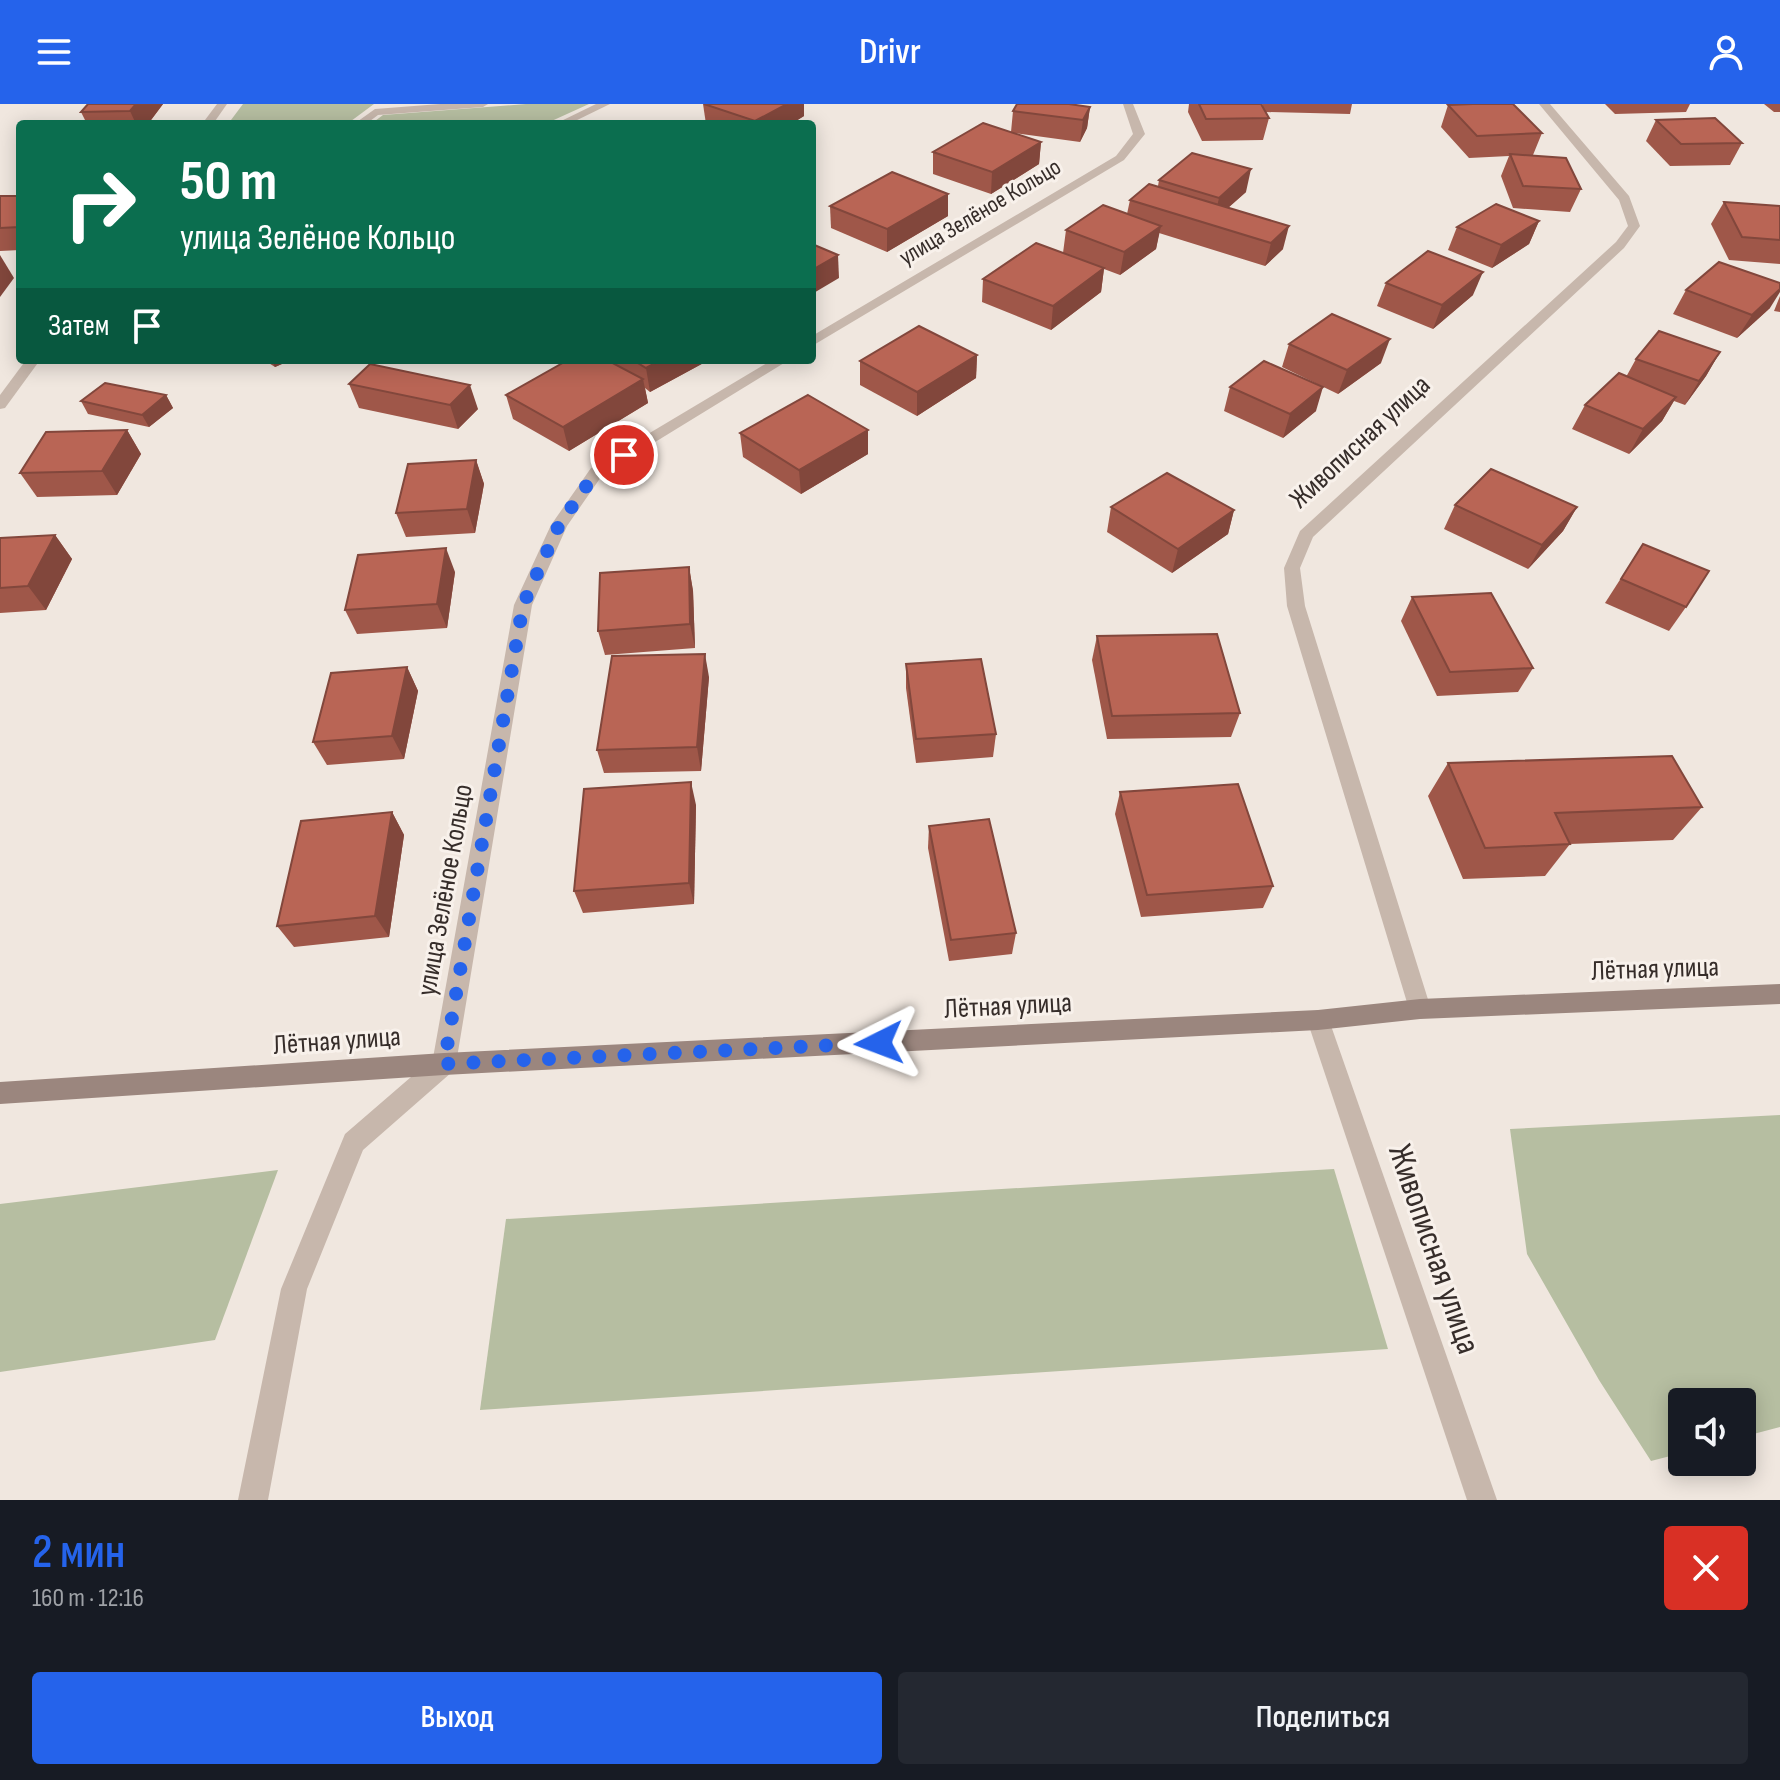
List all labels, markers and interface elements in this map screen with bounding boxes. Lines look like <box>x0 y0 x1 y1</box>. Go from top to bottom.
icon: menu <box>32 30 76 74</box>
icon: person <box>1704 30 1748 74</box>
text: Drivr <box>859 31 921 74</box>
text: 50 m <box>180 149 277 216</box>
icon: right <box>48 152 152 256</box>
street label: улица Зелёное Кольцо <box>894 152 1066 272</box>
text: улица Зелёное Кольцо <box>180 217 455 260</box>
icon: arrive <box>125 304 169 348</box>
text: Затем <box>48 308 109 344</box>
street label: Живописная улица <box>1283 369 1437 515</box>
pin <box>590 421 658 489</box>
icon: arrive <box>602 433 646 477</box>
street label: улица Зелёное Кольцо <box>410 782 480 998</box>
street label: Лётная улица <box>1591 950 1719 988</box>
street label: Лётная улица <box>943 986 1073 1026</box>
position arrow <box>837 1001 921 1085</box>
street label: Лётная улица <box>272 1020 402 1062</box>
street label: Живописная улица <box>1379 1139 1489 1359</box>
map controls <box>1668 1388 1756 1476</box>
button: sound <box>1668 1388 1756 1476</box>
text: 2 мин <box>32 1524 125 1581</box>
button: close <box>1664 1526 1748 1610</box>
text: 160 m · 12:16 <box>32 1583 144 1614</box>
button: Выход <box>32 1672 882 1764</box>
button: Поделиться <box>898 1672 1748 1764</box>

